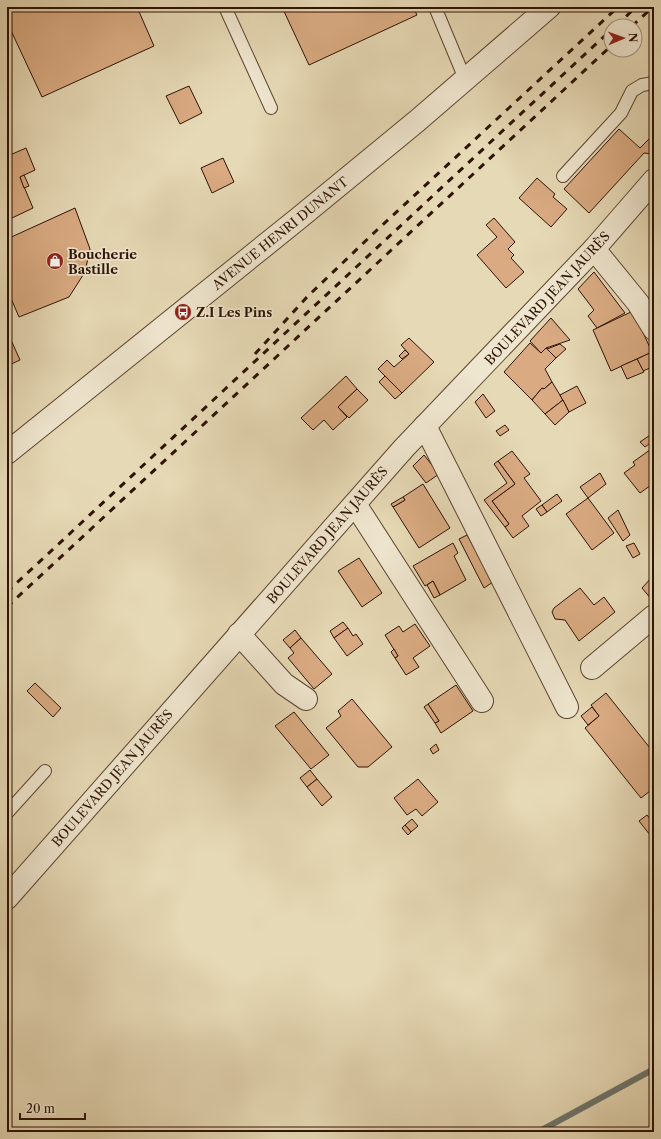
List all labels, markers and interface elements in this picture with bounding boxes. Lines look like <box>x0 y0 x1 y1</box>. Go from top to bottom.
north arrow <box>603 18 643 58</box>
text: N <box>626 33 640 43</box>
street label: AVENUE HENRI DUNANT <box>208 173 351 293</box>
street label: BOULEVARD JEAN JAURÈS <box>481 228 613 368</box>
place label: Boucherie Bastille <box>68 246 137 277</box>
shop icon: Boucherie Bastille <box>45 251 65 271</box>
bus stop icon: Z.I Les Pins <box>173 302 193 322</box>
place label: Z.I Les Pins <box>196 304 272 320</box>
street label: BOULEVARD JEAN JAURÈS <box>263 463 391 607</box>
street label: BOULEVARD JEAN JAURÈS <box>48 706 176 850</box>
scale bar <box>20 1095 85 1121</box>
text: 20 m <box>26 1101 55 1116</box>

